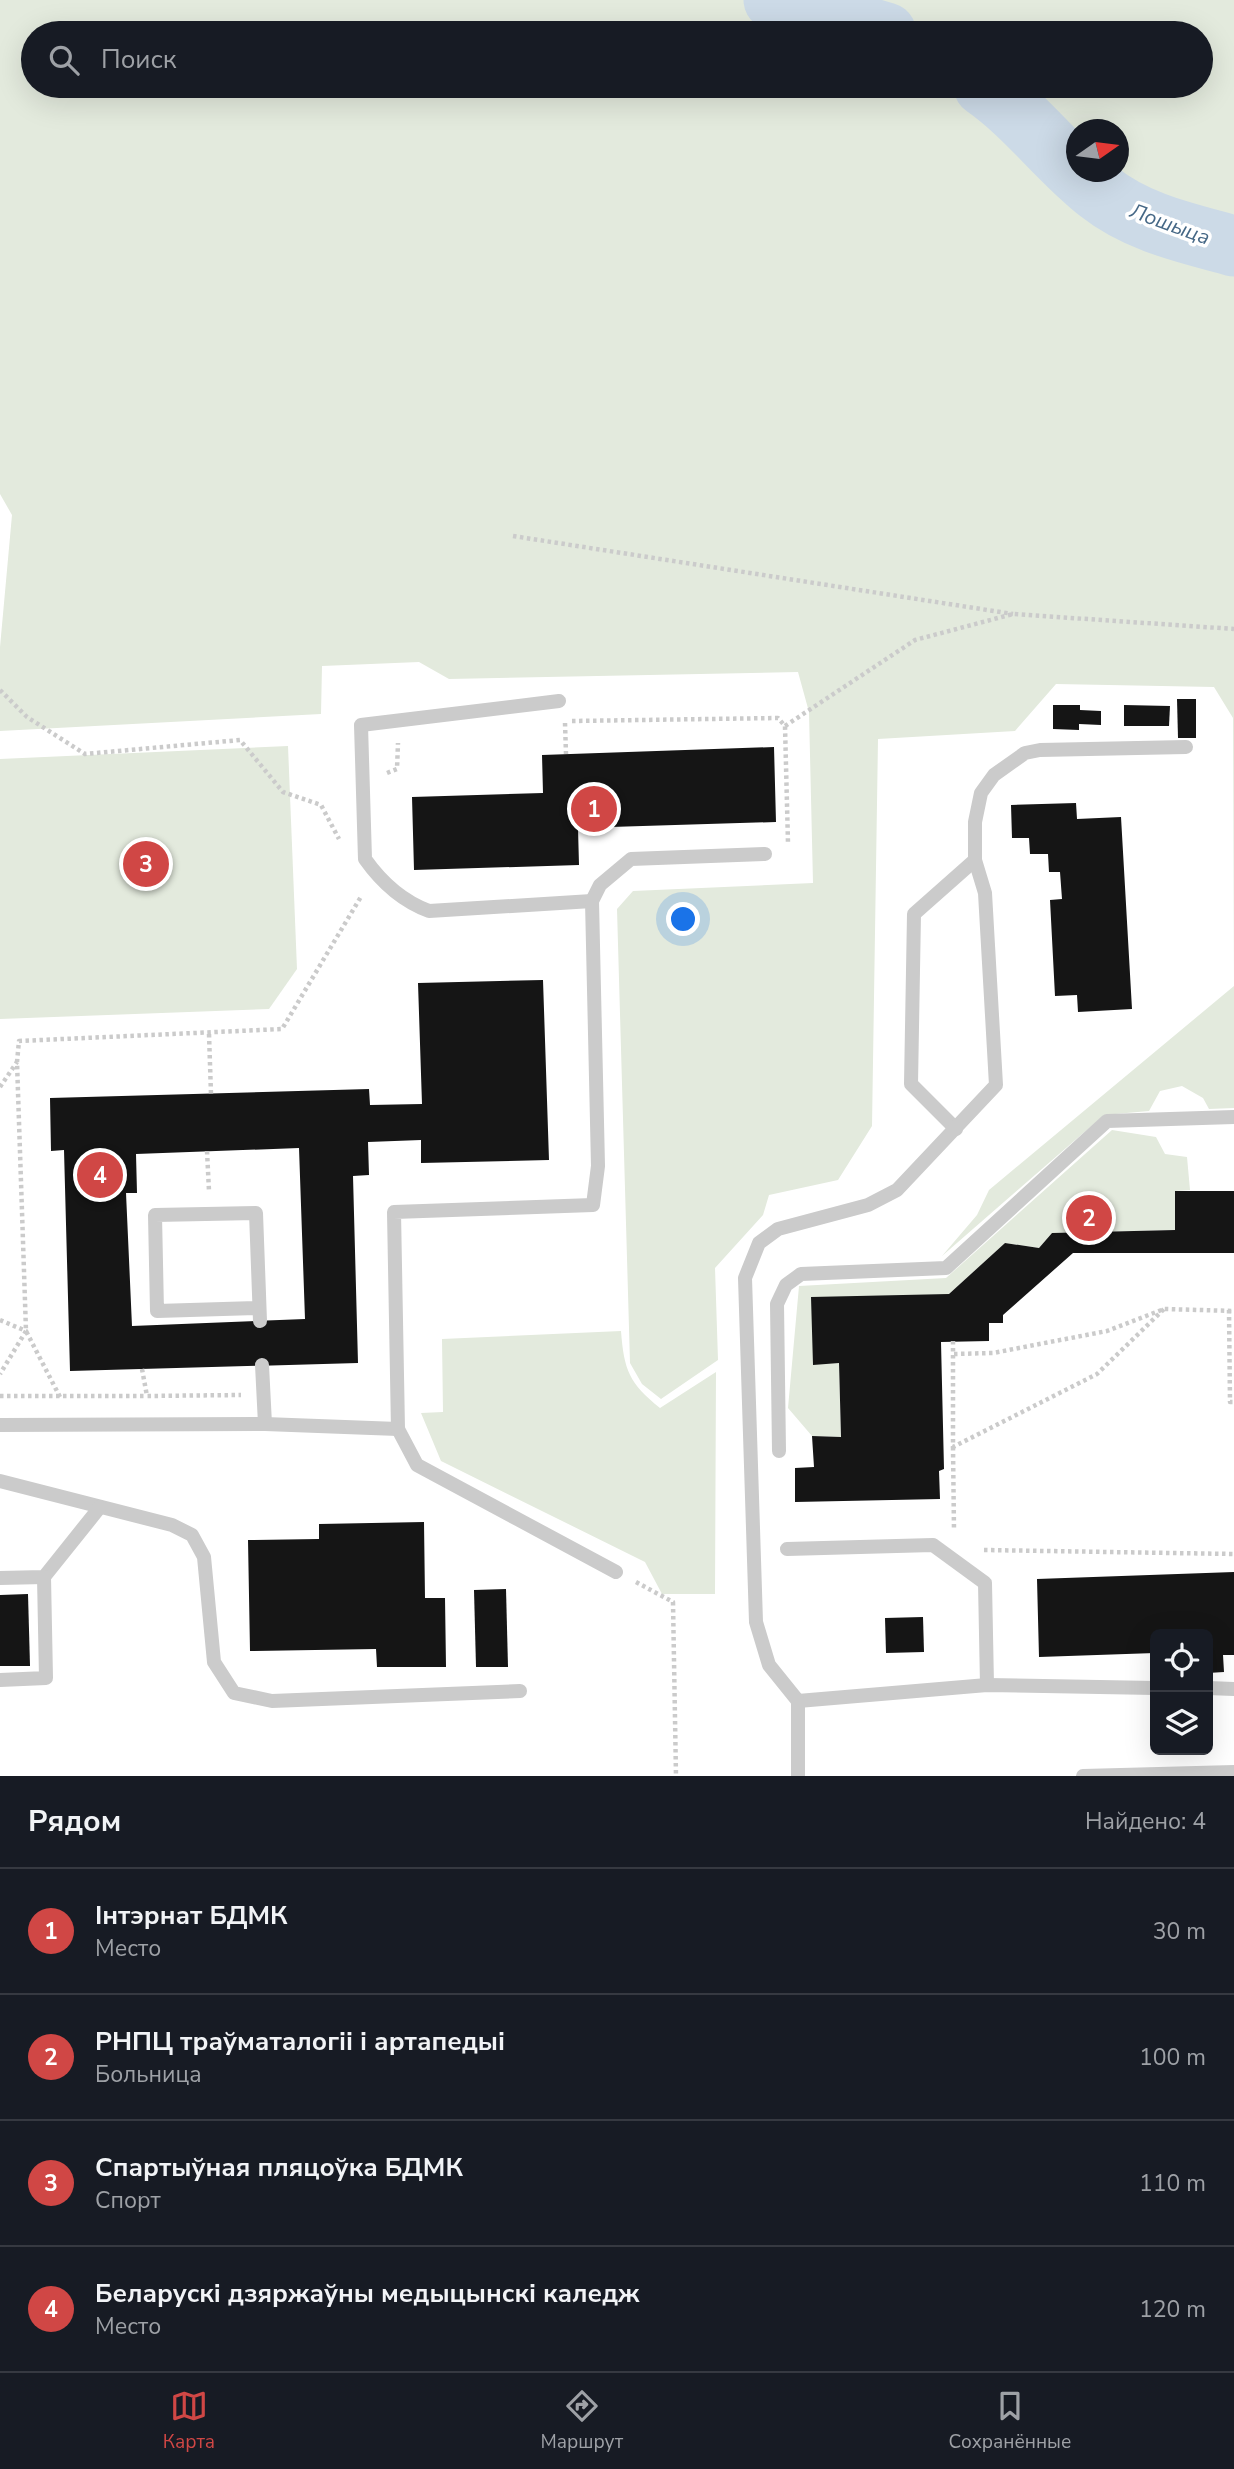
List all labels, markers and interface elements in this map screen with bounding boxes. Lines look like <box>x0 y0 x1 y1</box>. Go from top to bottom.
search box <box>21 21 1213 98</box>
icon: search <box>45 41 83 79</box>
text: Поиск <box>101 42 177 77</box>
north arrow <box>1066 119 1129 182</box>
water label: Лошыца <box>1125 196 1214 251</box>
pin: 1 <box>571 783 617 835</box>
pin: 3 <box>123 838 169 890</box>
your location <box>666 902 700 936</box>
pin: 4 <box>77 1149 123 1201</box>
pin: 2 <box>1066 1192 1112 1244</box>
map controls <box>1150 1629 1213 1755</box>
button: locate <box>1150 1629 1213 1692</box>
button: layers <box>1150 1692 1213 1755</box>
text: Рядом <box>28 1801 121 1842</box>
text: Найдено: 4 <box>1085 1806 1206 1837</box>
text: Інтэрнат БДМК <box>95 1898 288 1933</box>
text: 1 <box>44 1916 58 1947</box>
text: 30 m <box>1153 1916 1206 1947</box>
text: Место <box>95 1933 161 1964</box>
text: РНПЦ траўматалогіі і артапедыі <box>95 2024 505 2059</box>
text: 2 <box>44 2042 58 2073</box>
text: 100 m <box>1139 2042 1206 2073</box>
text: Больница <box>95 2059 202 2090</box>
text: Спартыўная пляцоўка БДМК <box>95 2150 463 2185</box>
text: 3 <box>44 2168 58 2199</box>
text: 110 m <box>1139 2168 1206 2199</box>
text: Спорт <box>95 2185 161 2216</box>
text: Беларускі дзяржаўны медыцынскі каледж <box>95 2276 640 2311</box>
text: 4 <box>44 2294 58 2325</box>
text: 120 m <box>1139 2294 1206 2325</box>
text: Место <box>95 2311 161 2342</box>
tab: Карта <box>163 2387 215 2455</box>
tab: Маршрут <box>541 2387 623 2455</box>
tab: Сохранённые <box>949 2387 1071 2455</box>

